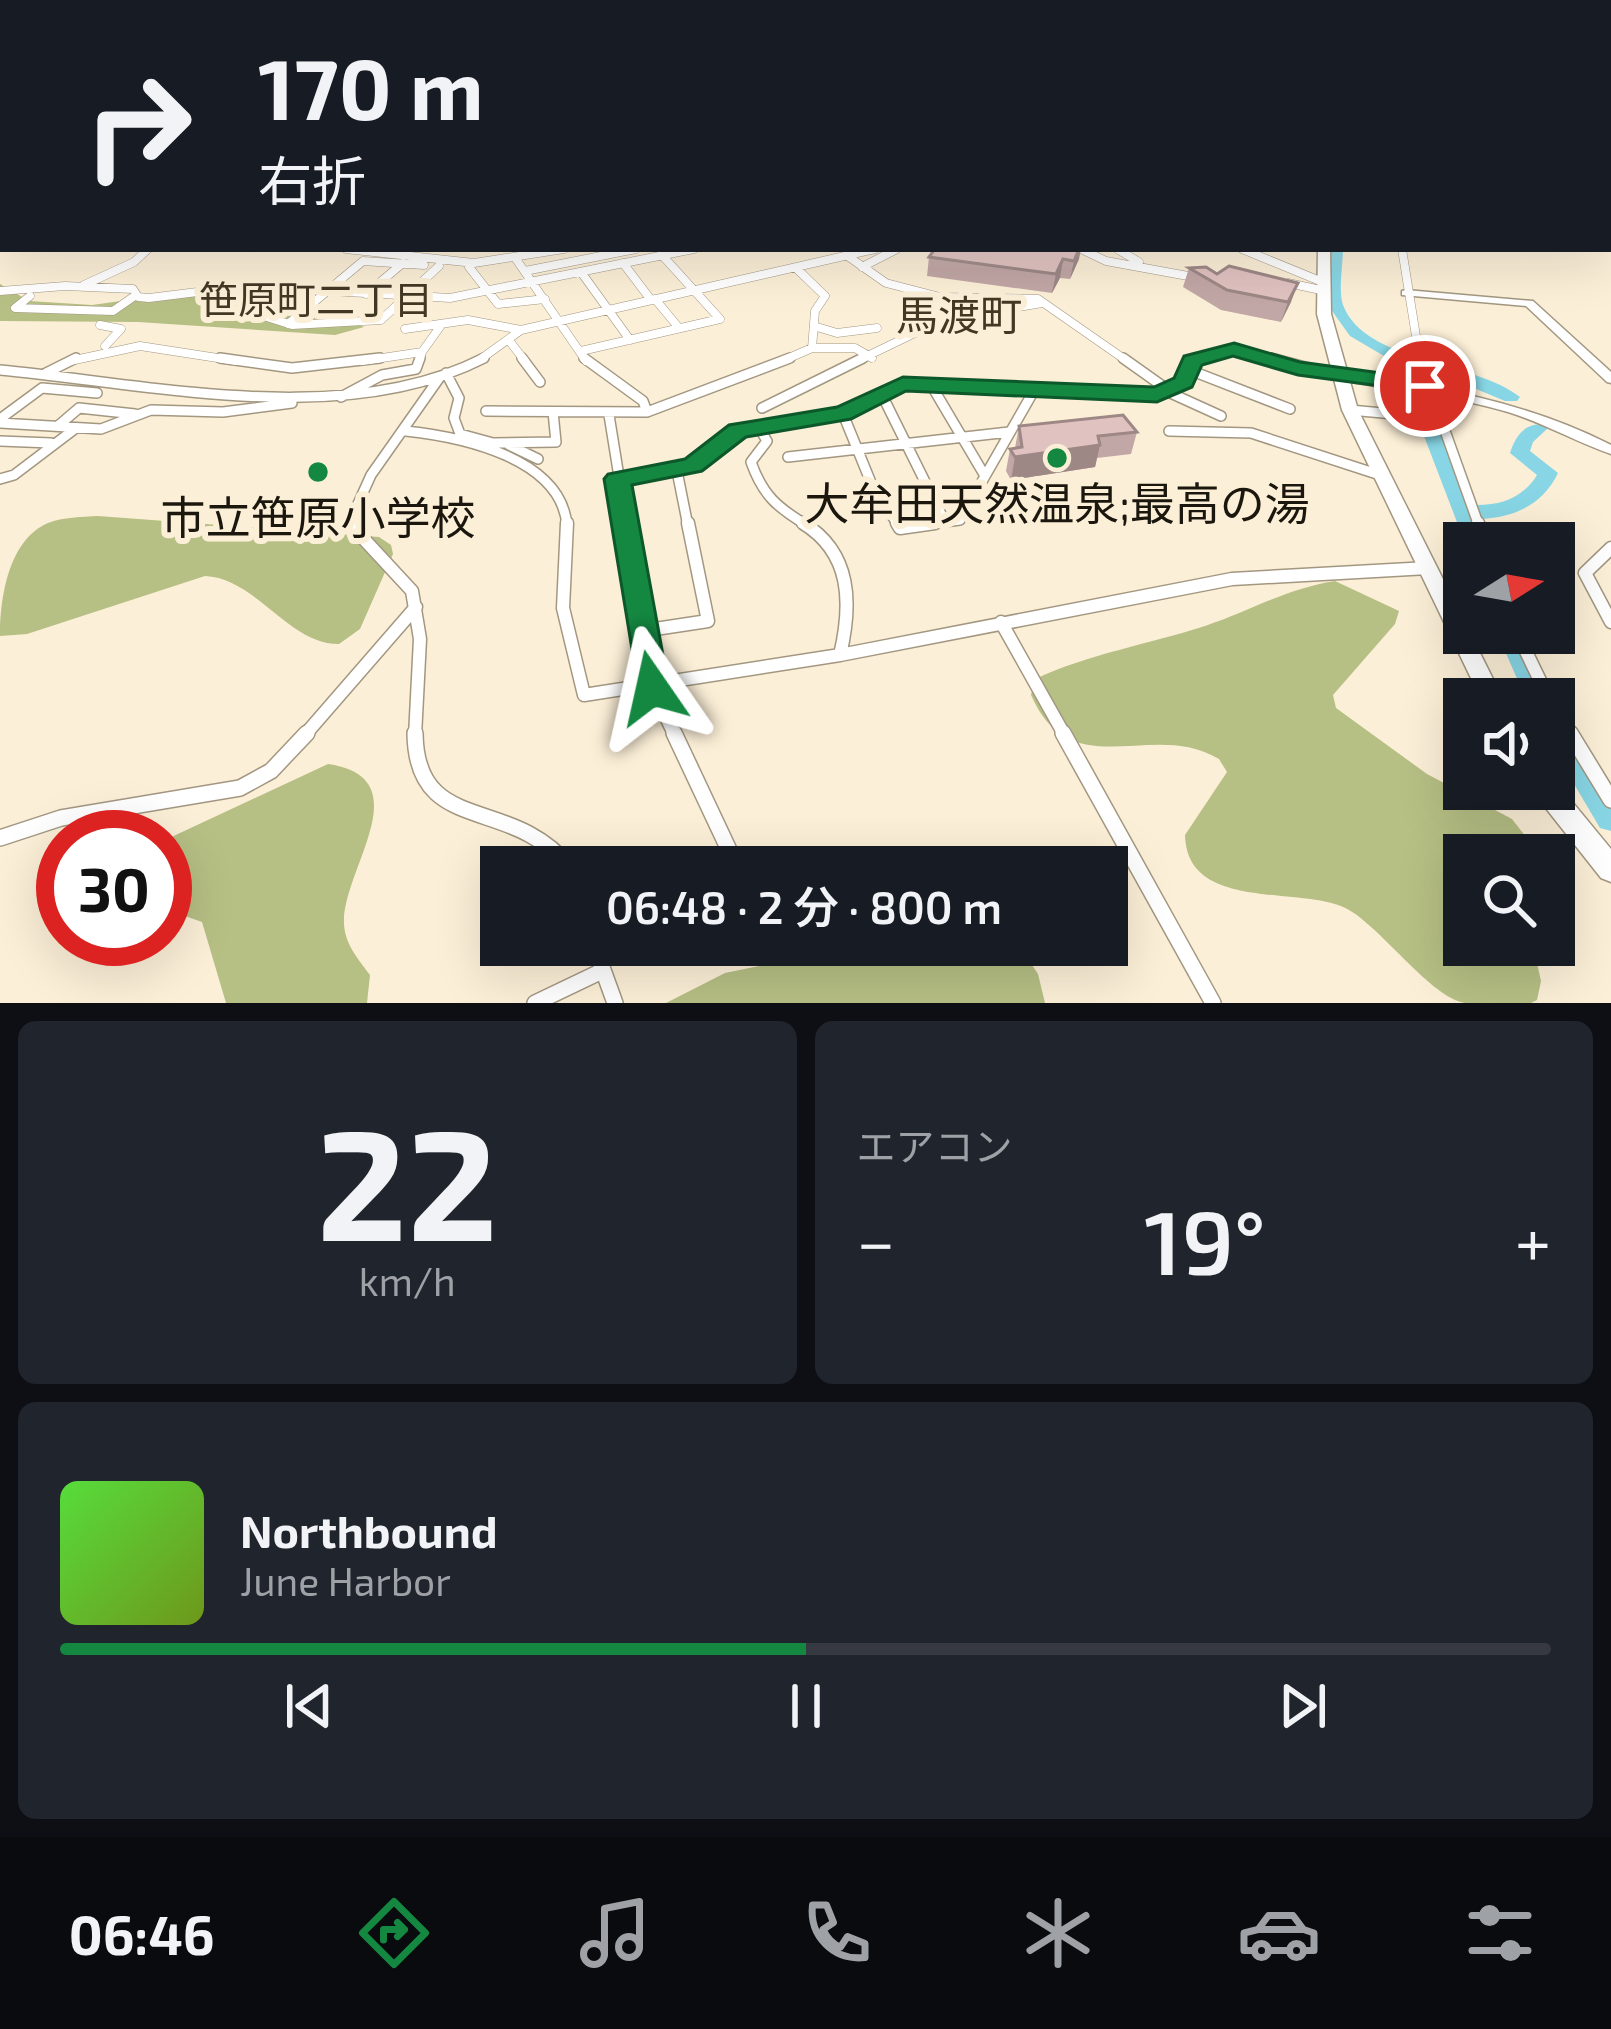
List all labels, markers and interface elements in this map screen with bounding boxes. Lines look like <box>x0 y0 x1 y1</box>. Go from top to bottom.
text: 170 m <box>258 36 484 137</box>
icon: right <box>60 48 216 204</box>
text: 右折 <box>258 147 366 212</box>
district label: 笹原町二丁目 <box>199 275 433 322</box>
district label: 馬渡町 <box>896 289 1022 339</box>
pin <box>1374 335 1476 437</box>
icon: arrive <box>1392 353 1458 419</box>
marker: 大牟田天然温泉;最高の湯 <box>1044 445 1070 471</box>
marker: 市立笹原小学校 <box>305 459 331 485</box>
place label: 大牟田天然温泉;最高の湯 <box>804 475 1310 529</box>
place label: 市立笹原小学校 <box>160 489 476 543</box>
north arrow <box>1443 522 1575 654</box>
map controls <box>1443 522 1575 966</box>
position arrow <box>589 625 715 751</box>
button: sound <box>1443 678 1575 810</box>
speed limit sign: 30 <box>36 810 192 966</box>
button: search <box>1443 834 1575 966</box>
text: 06:48 · 2 分 · 800 m <box>606 879 1002 933</box>
text: 22 <box>317 1085 498 1272</box>
text: エアコン <box>857 1122 1013 1169</box>
text: 19° <box>1144 1185 1266 1293</box>
text: − <box>857 1200 895 1279</box>
text: + <box>1515 1200 1551 1279</box>
text: km/h <box>359 1257 456 1304</box>
text: Northbound <box>240 1503 498 1557</box>
text: June Harbor <box>240 1557 451 1604</box>
icon: previous <box>276 1673 342 1739</box>
icon: pause <box>773 1673 839 1739</box>
icon: next <box>1270 1673 1336 1739</box>
icon: directions <box>352 1891 436 1975</box>
icon: music <box>573 1891 657 1975</box>
icon: phone <box>795 1891 879 1975</box>
icon: climate <box>1016 1891 1100 1975</box>
icon: car <box>1237 1891 1321 1975</box>
icon: filters <box>1458 1891 1542 1975</box>
text: 06:46 <box>69 1901 215 1966</box>

